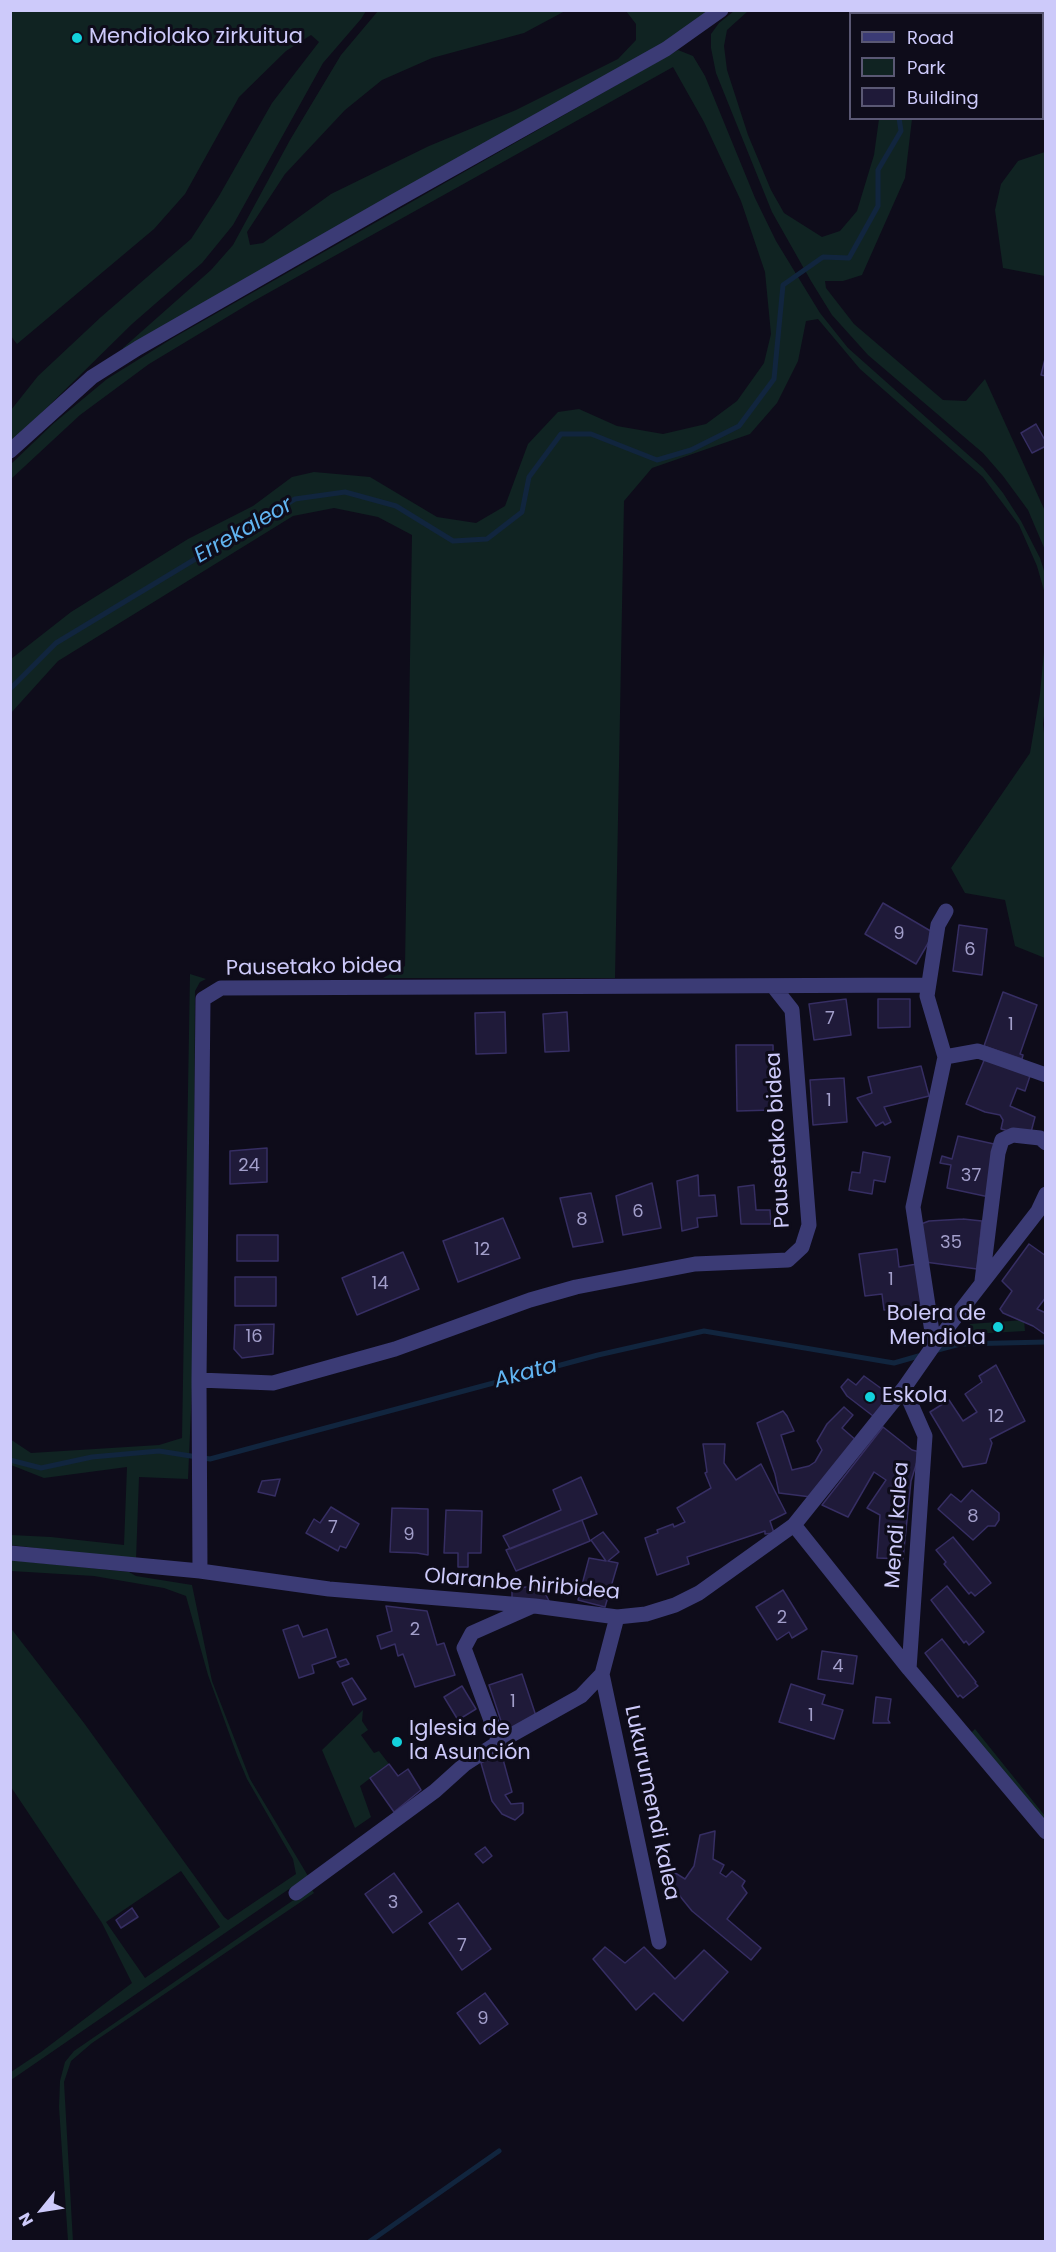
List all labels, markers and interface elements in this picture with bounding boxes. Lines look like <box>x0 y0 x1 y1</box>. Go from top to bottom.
legend <box>849 12 1044 120</box>
place label: Mendiolako zirkuitua <box>89 25 303 51</box>
text: Road <box>907 25 954 50</box>
marker: Mendiolako zirkuitua <box>70 31 84 45</box>
text: Park <box>907 55 946 80</box>
text: Building <box>907 85 979 110</box>
water label: Errekaleor <box>190 492 298 570</box>
house number: 9 <box>893 923 905 945</box>
house number: 6 <box>964 939 976 961</box>
street label: Pausetako bidea <box>226 954 402 982</box>
house number: 7 <box>825 1008 835 1030</box>
house number: 1 <box>1008 1014 1014 1036</box>
street label: Pausetako bidea <box>762 1051 796 1229</box>
house number: 1 <box>826 1090 832 1112</box>
house number: 24 <box>238 1155 260 1177</box>
house number: 37 <box>961 1165 981 1187</box>
house number: 6 <box>632 1201 644 1223</box>
house number: 8 <box>576 1209 588 1231</box>
house number: 35 <box>940 1232 962 1254</box>
house number: 12 <box>474 1239 490 1261</box>
house number: 1 <box>888 1269 894 1291</box>
house number: 14 <box>371 1273 389 1295</box>
place label: Bolera de Mendiola <box>887 1302 986 1352</box>
marker: Bolera de Mendiola <box>991 1320 1005 1334</box>
house number: 16 <box>245 1326 263 1348</box>
water label: Akata <box>492 1353 560 1395</box>
place label: Eskola <box>882 1384 947 1410</box>
marker: Eskola <box>863 1390 877 1404</box>
house number: 12 <box>988 1406 1004 1428</box>
street label: Mendi kalea <box>881 1461 915 1589</box>
house number: 8 <box>967 1506 979 1528</box>
house number: 7 <box>328 1517 338 1539</box>
house number: 9 <box>403 1524 415 1546</box>
street label: Olaranbe hiribidea <box>423 1564 621 1606</box>
house number: 2 <box>777 1607 787 1629</box>
house number: 2 <box>410 1619 420 1641</box>
house number: 4 <box>832 1656 844 1678</box>
house number: 1 <box>510 1691 516 1713</box>
street label: Lukurumendi kalea <box>618 1703 684 1903</box>
house number: 1 <box>808 1705 814 1727</box>
place label: Iglesia de la Asunción <box>409 1717 531 1767</box>
marker: Iglesia de la Asunción <box>390 1735 404 1749</box>
house number: 3 <box>388 1892 398 1914</box>
house number: 7 <box>457 1935 467 1957</box>
house number: 9 <box>477 2008 489 2030</box>
north arrow <box>12 2180 72 2240</box>
text: N <box>13 2208 39 2230</box>

